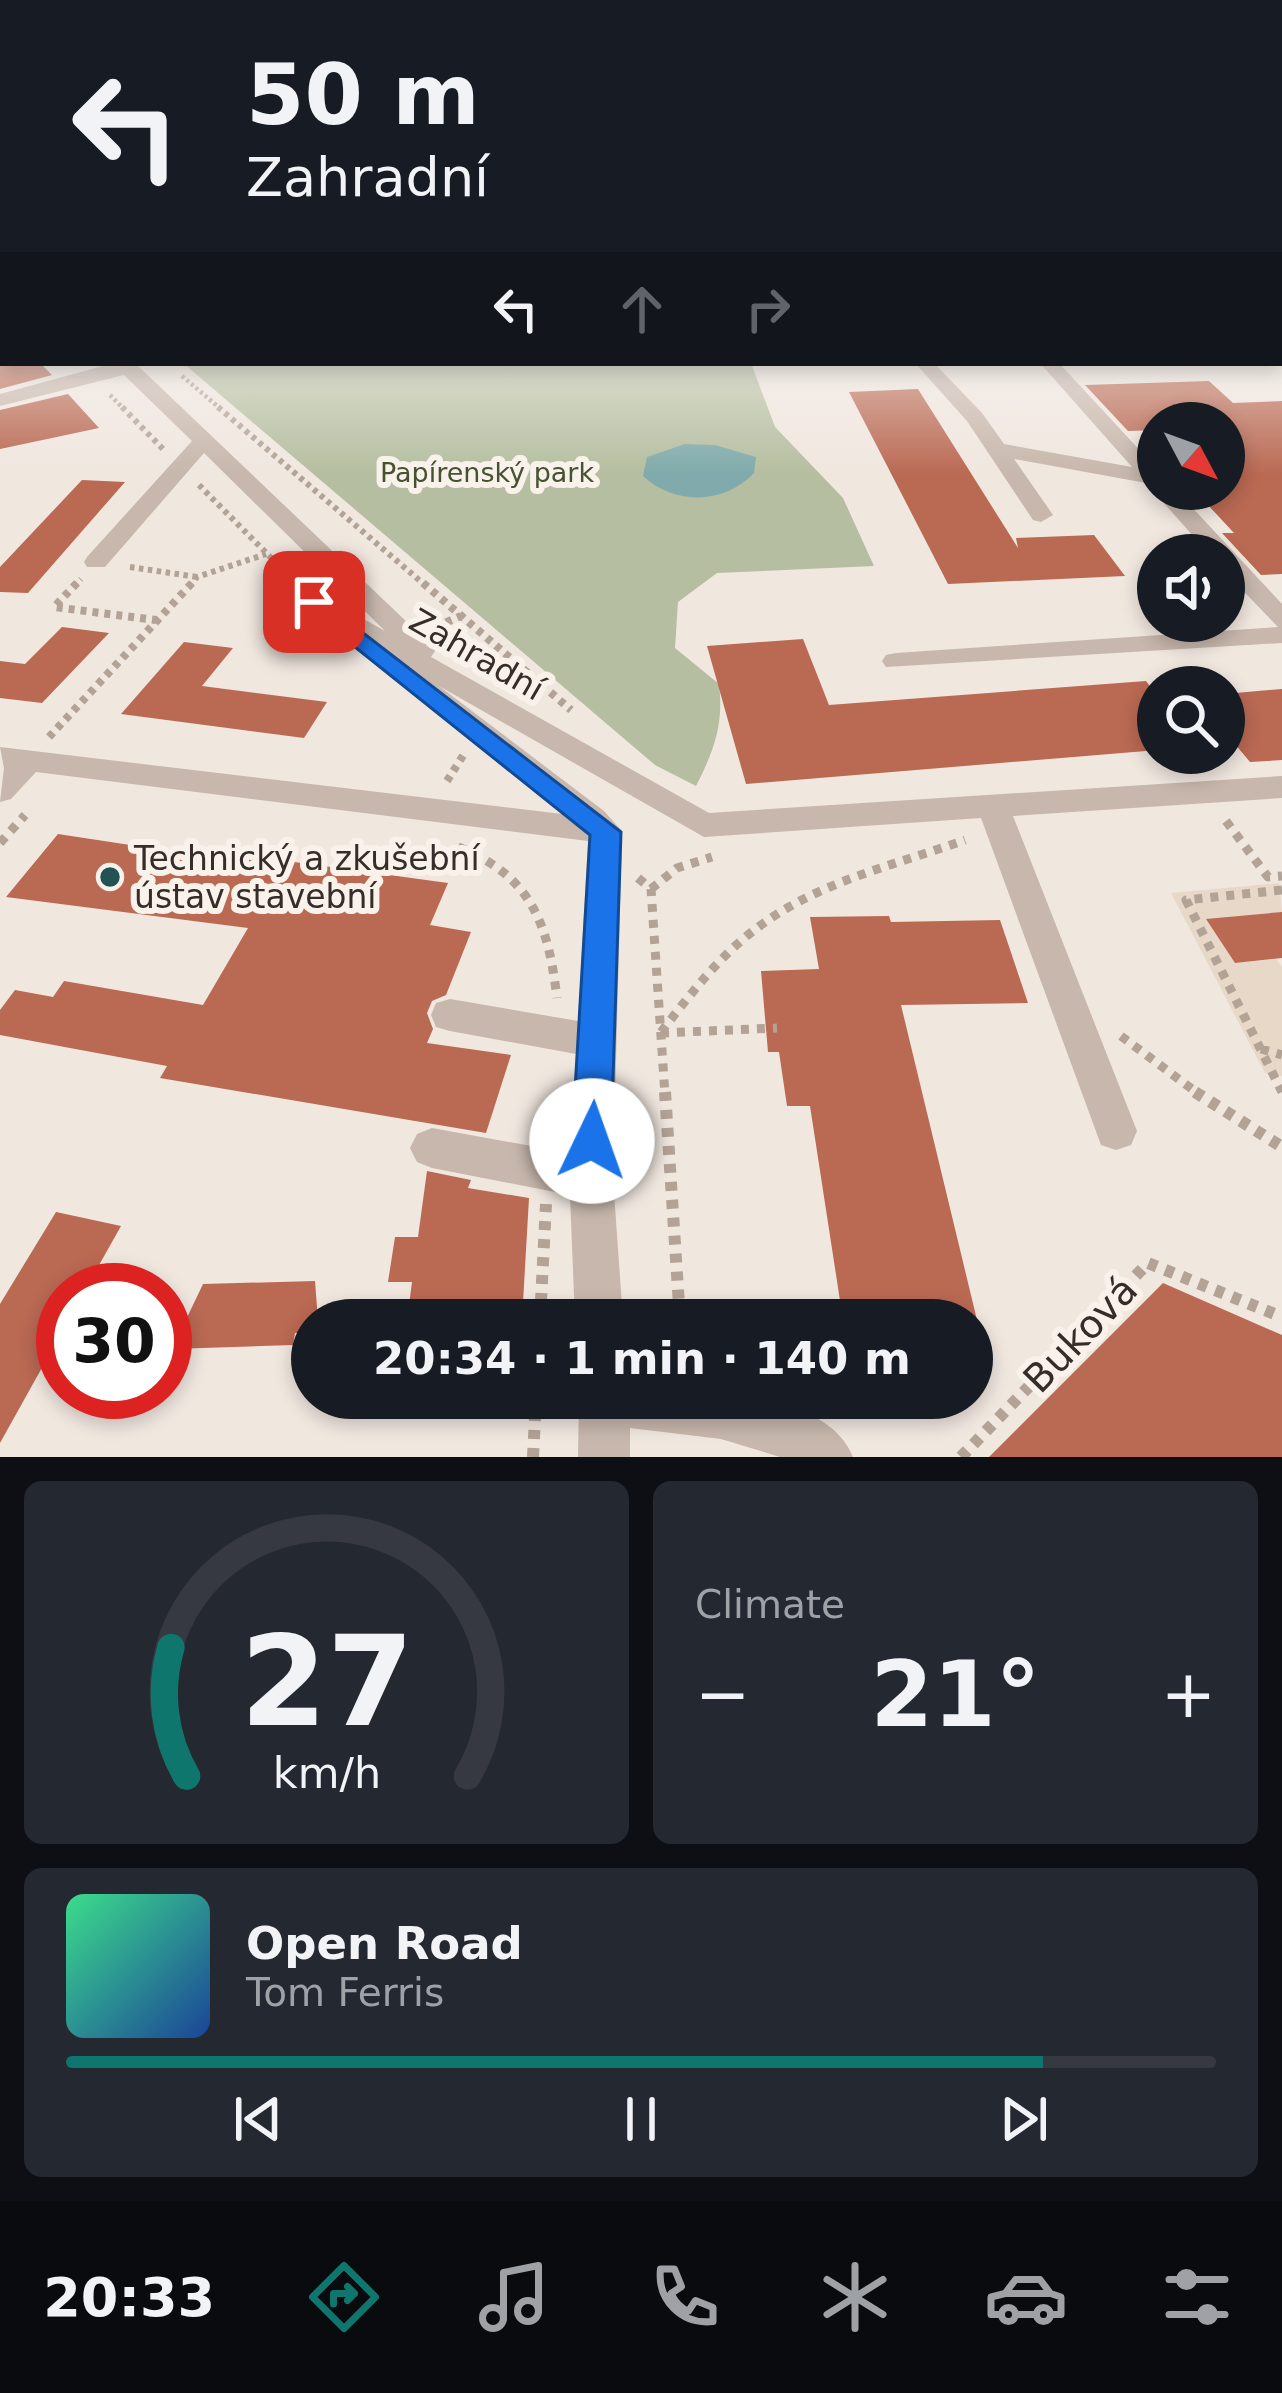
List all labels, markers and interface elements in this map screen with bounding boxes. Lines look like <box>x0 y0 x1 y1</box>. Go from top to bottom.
text: 50 m <box>246 46 480 144</box>
icon: left <box>48 48 204 204</box>
text: Zahradní <box>246 146 489 209</box>
icon: left <box>483 276 549 342</box>
icon: ahead <box>609 276 675 342</box>
icon: right <box>735 276 801 342</box>
north arrow <box>1137 402 1245 510</box>
map controls <box>1137 402 1245 774</box>
park label: Papírenský park <box>380 457 594 488</box>
button: sound <box>1137 534 1245 642</box>
pin <box>263 551 365 653</box>
icon: arrive <box>281 569 347 635</box>
street label: Zahradní <box>403 600 552 709</box>
button: search <box>1137 666 1245 774</box>
place label: Technický a zkušební ústav stavební <box>133 839 481 916</box>
marker: Technický a zkušební ústav stavební <box>97 864 123 890</box>
position arrow <box>529 1078 655 1204</box>
speed limit sign: 30 <box>36 1263 192 1419</box>
street label: Buková <box>1014 1267 1146 1402</box>
text: 20:34 · 1 min · 140 m <box>373 1332 911 1385</box>
text: Climate <box>695 1582 845 1627</box>
text: 27 <box>240 1609 413 1754</box>
text: 21° <box>870 1642 1041 1747</box>
text: − <box>695 1656 750 1733</box>
text: + <box>1161 1656 1216 1733</box>
text: km/h <box>272 1747 381 1797</box>
text: Open Road <box>246 1917 523 1970</box>
text: Tom Ferris <box>246 1970 444 2015</box>
icon: previous <box>225 2086 291 2152</box>
icon: pause <box>608 2086 674 2152</box>
icon: next <box>991 2086 1057 2152</box>
icon: directions <box>302 2255 386 2339</box>
icon: music <box>472 2255 556 2339</box>
icon: phone <box>643 2255 727 2339</box>
icon: climate <box>813 2255 897 2339</box>
icon: car <box>984 2255 1068 2339</box>
icon: filters <box>1155 2255 1239 2339</box>
text: 20:33 <box>43 2266 215 2329</box>

